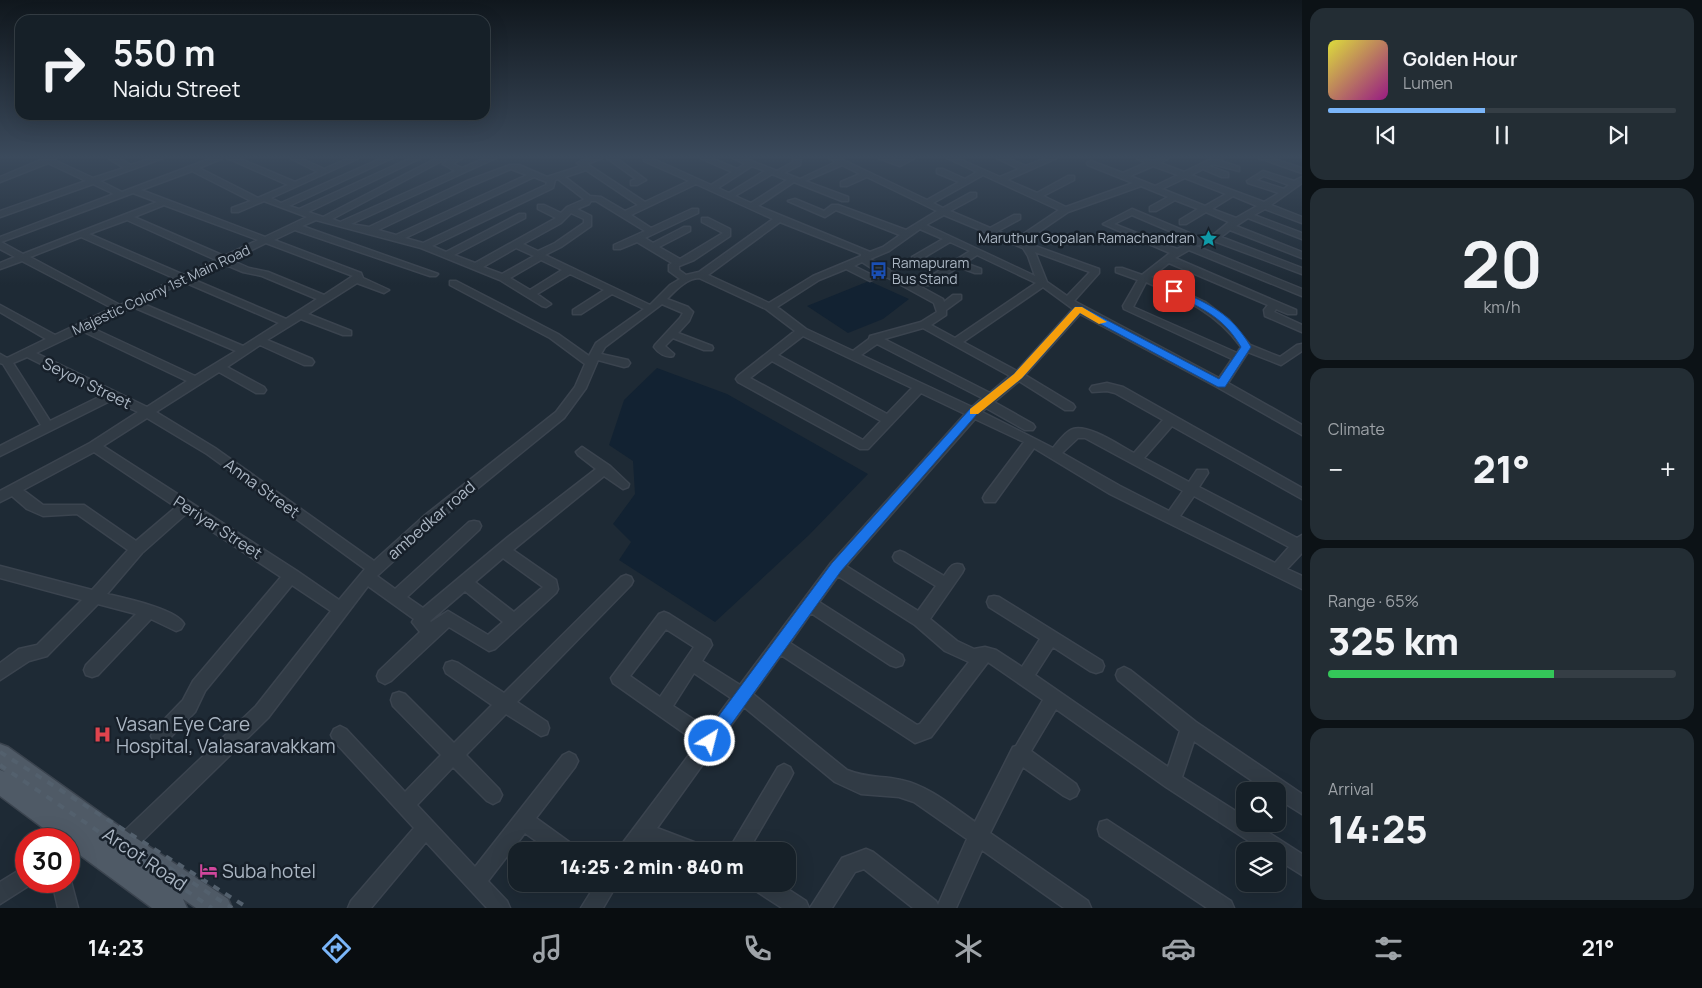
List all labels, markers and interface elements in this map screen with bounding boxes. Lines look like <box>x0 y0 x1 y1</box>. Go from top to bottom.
text: 550 m <box>113 29 216 77</box>
icon: right <box>30 35 95 100</box>
text: Golden Hour <box>1403 46 1517 72</box>
text: Lumen <box>1403 72 1453 94</box>
text: Naidu Street <box>113 74 241 104</box>
icon: previous <box>1372 121 1400 149</box>
icon: pause <box>1488 121 1516 149</box>
icon: next <box>1604 121 1632 149</box>
text: 20 <box>1461 219 1543 308</box>
place label: Maruthur Gopalan Ramachandran <box>978 228 1195 247</box>
place icon: Maruthur Gopalan Ramachandran <box>1199 228 1219 248</box>
street label: Majestic Colony 1st Main Road <box>69 240 253 339</box>
place label: Ramapuram Bus Stand <box>892 253 969 288</box>
bus stop icon: Ramapuram Bus Stand <box>868 261 888 281</box>
pin <box>1153 270 1195 312</box>
icon: arrive <box>1160 277 1188 305</box>
text: km/h <box>1483 296 1521 318</box>
street label: Seyon Street <box>39 352 135 414</box>
text: Climate <box>1328 418 1385 440</box>
text: 21° <box>1473 442 1530 494</box>
text: − <box>1328 450 1343 488</box>
text: + <box>1660 450 1676 488</box>
street label: Anna Street <box>220 453 304 523</box>
street label: ambedkar road <box>382 476 480 564</box>
street label: Periyar Street <box>169 490 267 564</box>
text: Range · 65% <box>1328 590 1419 612</box>
text: 325 km <box>1328 614 1459 666</box>
place label: Vasan Eye Care Hospital, Valasaravakkam <box>116 711 336 759</box>
position arrow <box>683 714 735 766</box>
hospital icon: Vasan Eye Care Hospital, Valasaravakkam <box>92 725 112 745</box>
text: Arrival <box>1328 778 1374 800</box>
map controls <box>1236 782 1286 892</box>
button: search <box>1236 782 1286 832</box>
text: 14:25 <box>1328 802 1428 854</box>
street label: Arcot Road <box>98 821 192 897</box>
speed limit sign: 30 <box>15 828 80 893</box>
button: layers <box>1236 842 1286 892</box>
text: 14:25 · 2 min · 840 m <box>560 854 744 880</box>
place label: Suba hotel <box>222 858 316 884</box>
hotel icon: Suba hotel <box>198 861 218 881</box>
icon: directions <box>319 931 354 966</box>
icon: music <box>530 931 565 966</box>
icon: phone <box>740 931 775 966</box>
icon: climate <box>951 931 986 966</box>
icon: car <box>1161 931 1196 966</box>
icon: filters <box>1371 931 1406 966</box>
text: 14:23 <box>88 933 144 963</box>
text: 21° <box>1582 933 1614 963</box>

